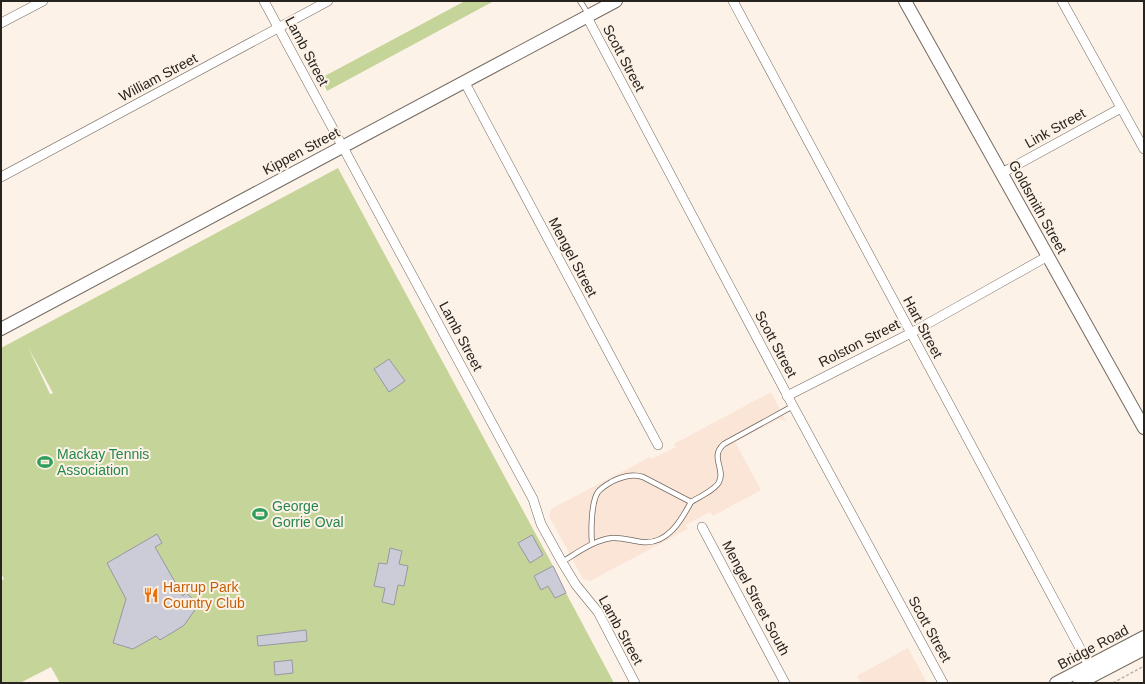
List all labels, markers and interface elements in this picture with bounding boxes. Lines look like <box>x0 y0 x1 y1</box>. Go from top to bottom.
street label: Lamb Street <box>282 14 332 89</box>
street label: Scott Street <box>600 22 648 94</box>
street label: William Street <box>116 50 200 104</box>
street label: Link Street <box>1022 105 1088 151</box>
street label: Kippen Street <box>260 124 342 178</box>
street label: Goldsmith Street <box>1006 158 1070 257</box>
street label: Mengel Street <box>545 215 601 299</box>
street label: Hart Street <box>900 293 946 361</box>
street label: Lamb Street <box>436 299 486 374</box>
street label: Scott Street <box>752 308 800 380</box>
street label: Rolston Street <box>816 316 902 370</box>
place label: Mackay Tennis Association <box>57 446 149 478</box>
sports icon: Mackay Tennis Association <box>36 453 54 471</box>
place label: George Gorrie Oval <box>272 498 344 530</box>
sports icon: George Gorrie Oval <box>251 505 269 523</box>
street label: Mengel Street South <box>719 538 793 658</box>
place label: Harrup Park Country Club <box>163 579 245 611</box>
restaurant icon: Harrup Park Country Club <box>142 586 160 604</box>
street label: Lamb Street <box>596 593 647 667</box>
street label: Scott Street <box>905 593 955 665</box>
street label: Bridge Road <box>1055 622 1131 672</box>

